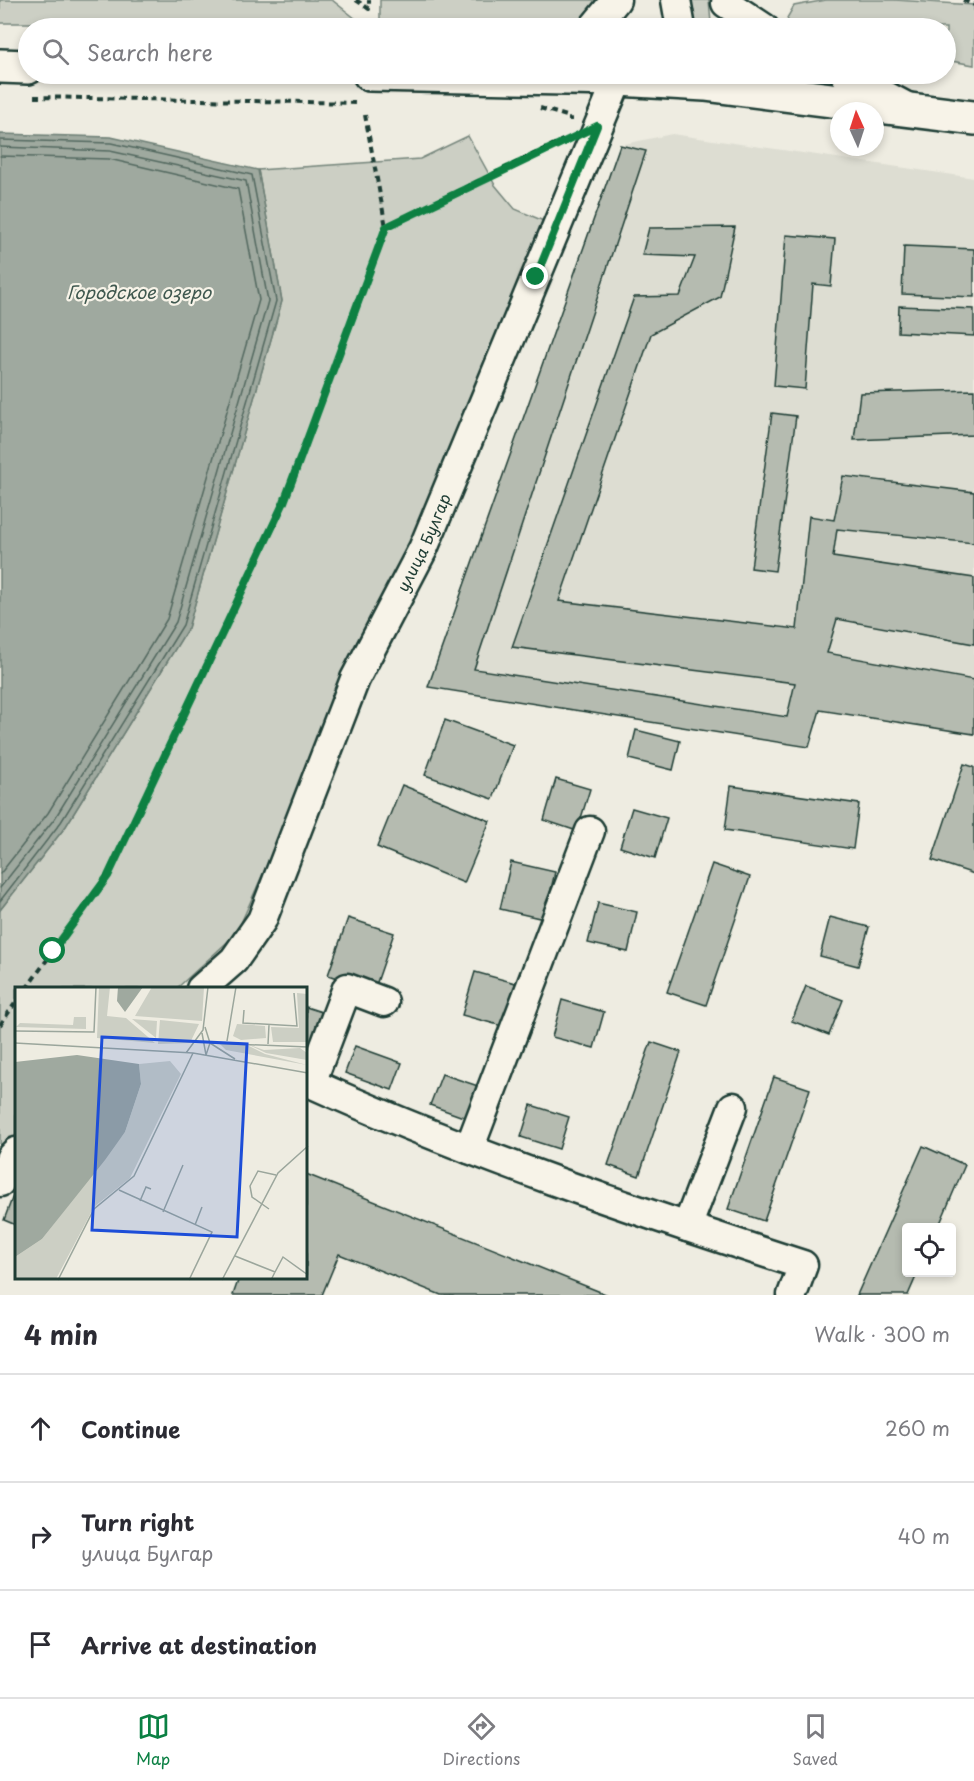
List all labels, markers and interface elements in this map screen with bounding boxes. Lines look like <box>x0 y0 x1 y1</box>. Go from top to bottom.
search box <box>18 18 956 84</box>
icon: search <box>39 35 72 68</box>
text: Search here <box>87 35 213 68</box>
north arrow <box>830 102 884 156</box>
route end <box>522 263 548 289</box>
water label: Городское озеро <box>67 278 212 305</box>
street label: улица Булгар <box>390 489 456 596</box>
route start <box>39 937 65 963</box>
inset map <box>15 987 308 1280</box>
map controls <box>902 1223 956 1277</box>
button: locate <box>902 1223 956 1277</box>
text: 4 min <box>24 1315 98 1354</box>
text: Walk · 300 m <box>814 1319 950 1349</box>
icon: ahead <box>24 1412 57 1445</box>
text: Continue <box>81 1412 180 1445</box>
text: 260 m <box>885 1413 950 1443</box>
text: Turn right <box>81 1505 194 1538</box>
icon: right <box>24 1520 57 1553</box>
text: 40 m <box>898 1521 950 1551</box>
text: улица Булгар <box>81 1538 213 1568</box>
icon: arrive <box>24 1628 57 1661</box>
text: Arrive at destination <box>81 1628 317 1661</box>
tab: Map <box>136 1710 170 1770</box>
tab: Directions <box>442 1710 520 1770</box>
tab: Saved <box>792 1710 838 1770</box>

